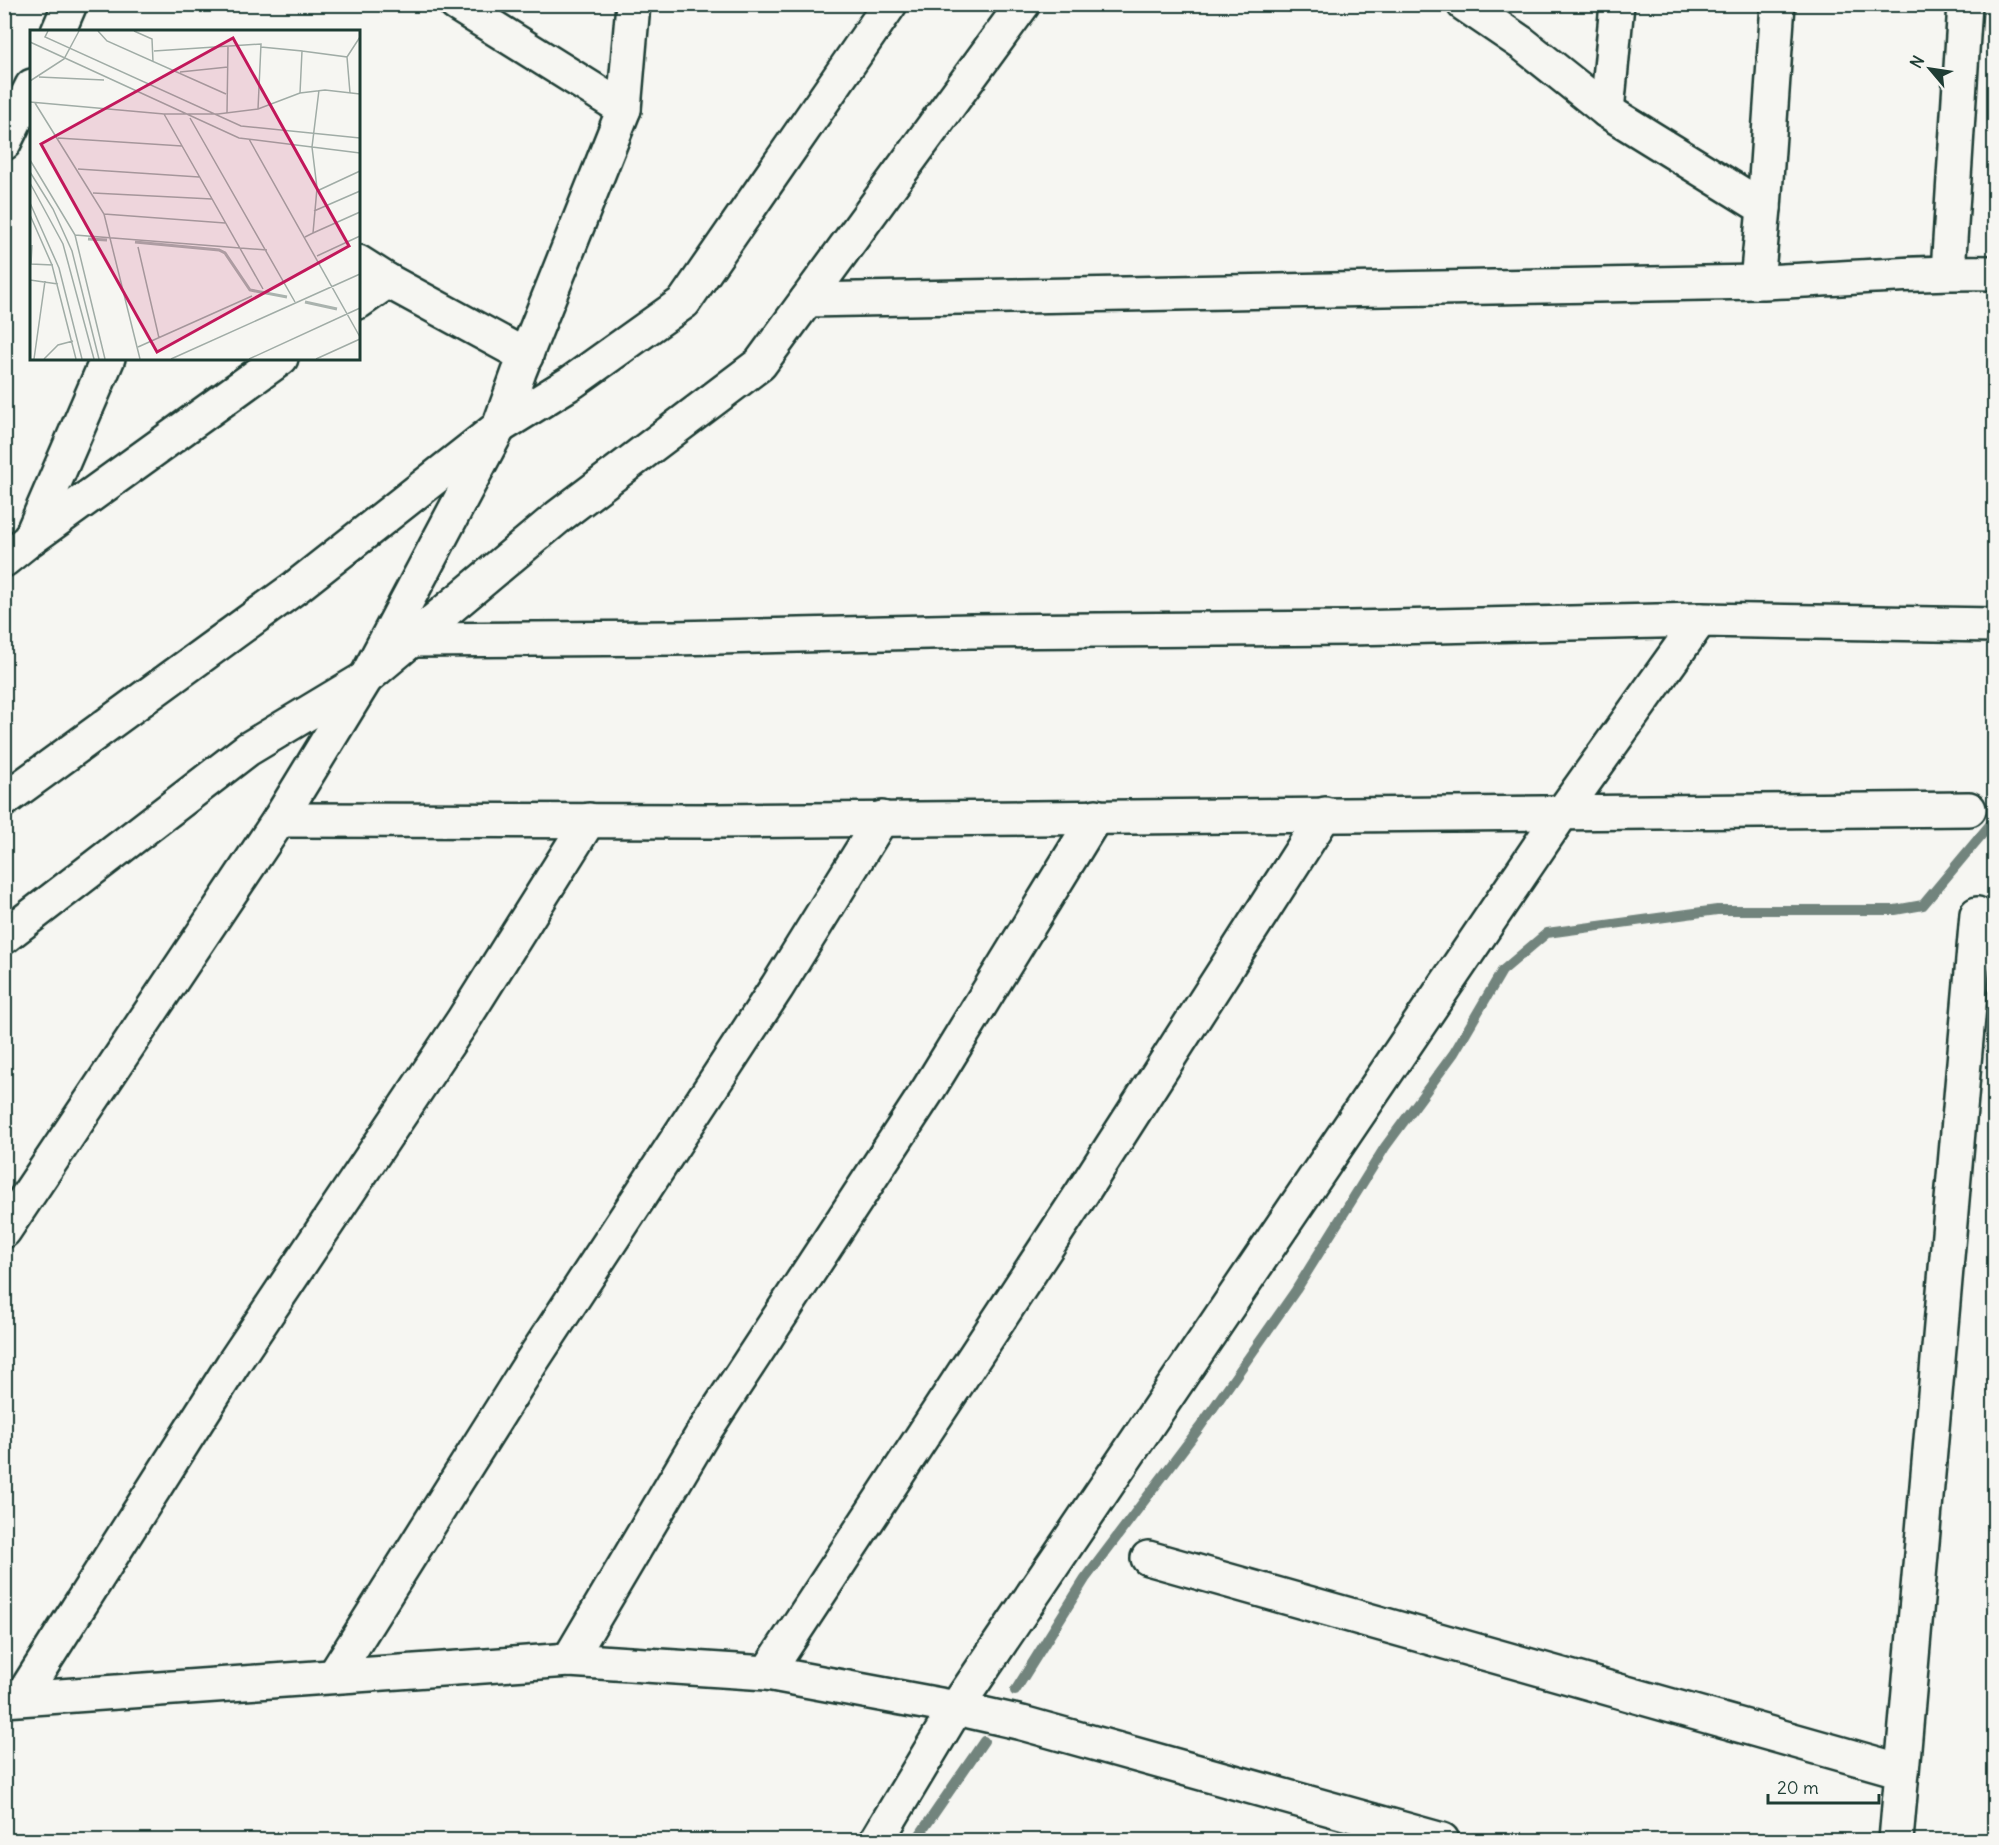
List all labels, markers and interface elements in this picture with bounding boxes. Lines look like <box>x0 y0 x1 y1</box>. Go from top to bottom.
inset map <box>30 30 360 360</box>
north arrow <box>1900 39 1960 99</box>
text: N <box>1905 52 1928 71</box>
scale bar <box>1768 1767 1879 1805</box>
text: 20 m <box>1777 1776 1819 1799</box>

